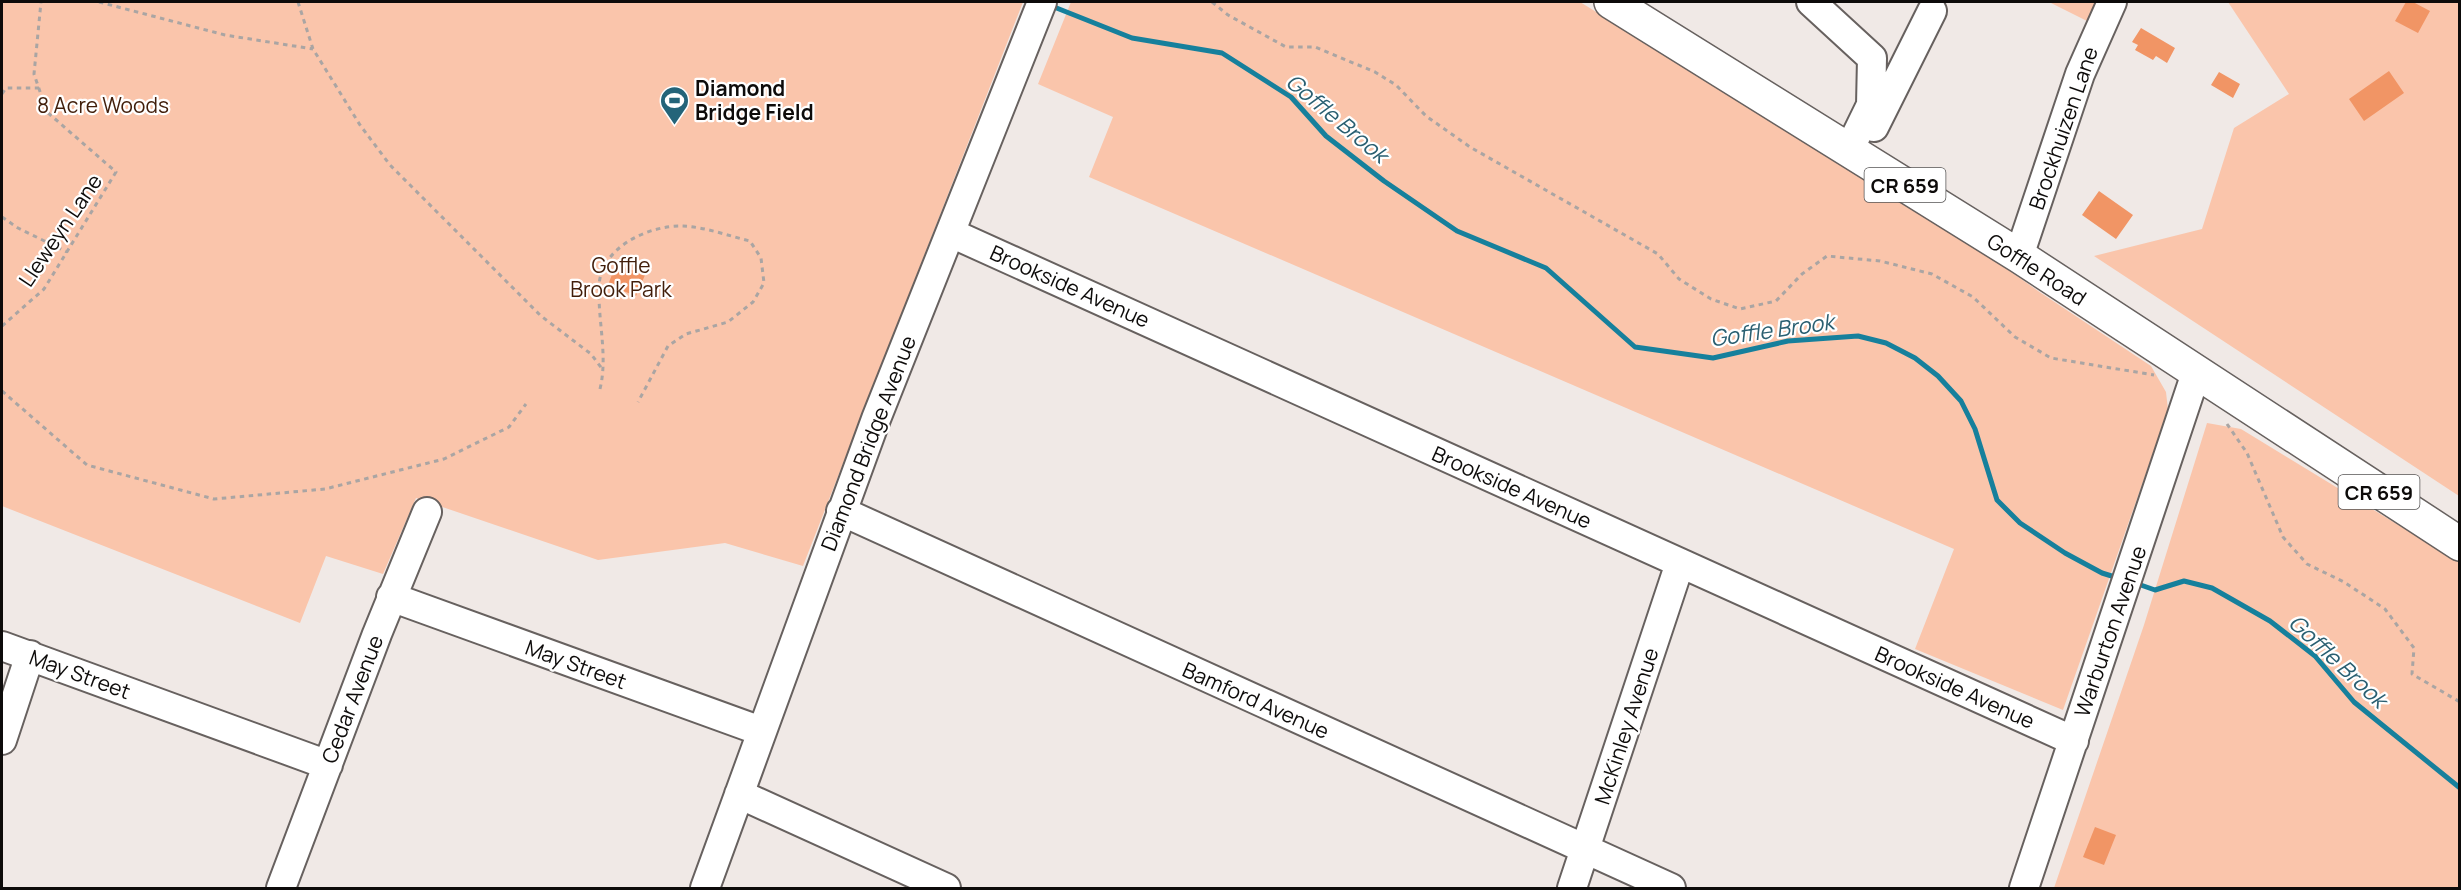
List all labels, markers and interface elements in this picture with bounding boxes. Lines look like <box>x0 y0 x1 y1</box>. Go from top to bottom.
street label: Brockhuizen Lane <box>2022 43 2104 213</box>
water label: Goffle Brook <box>1280 67 1397 171</box>
place label: Diamond Bridge Field <box>695 74 814 126</box>
sports icon: Diamond Bridge Field <box>658 84 690 126</box>
park label: 8 Acre Woods <box>37 91 169 119</box>
street label: Lleweyn Lane <box>12 168 108 292</box>
road number: CR 659 <box>1864 168 1946 202</box>
street label: Goffle Road <box>1982 226 2092 312</box>
street label: Brookside Avenue <box>986 238 1154 334</box>
park label: Goffle Brook Park <box>570 251 672 303</box>
water label: Goffle Brook <box>1708 306 1839 354</box>
street label: Diamond Bridge Avenue <box>814 331 922 555</box>
street label: Brookside Avenue <box>1428 439 1596 535</box>
road number: CR 659 <box>2338 475 2420 509</box>
street label: Warburton Avenue <box>2068 542 2152 720</box>
water label: Goffle Brook <box>2282 608 2396 717</box>
street label: Cedar Avenue <box>315 631 389 767</box>
street label: May Street <box>522 633 630 695</box>
street label: Brookside Avenue <box>1871 639 2039 735</box>
street label: May Street <box>26 643 134 705</box>
street label: McKinley Avenue <box>1587 644 1665 808</box>
street label: Bamford Avenue <box>1178 655 1334 745</box>

